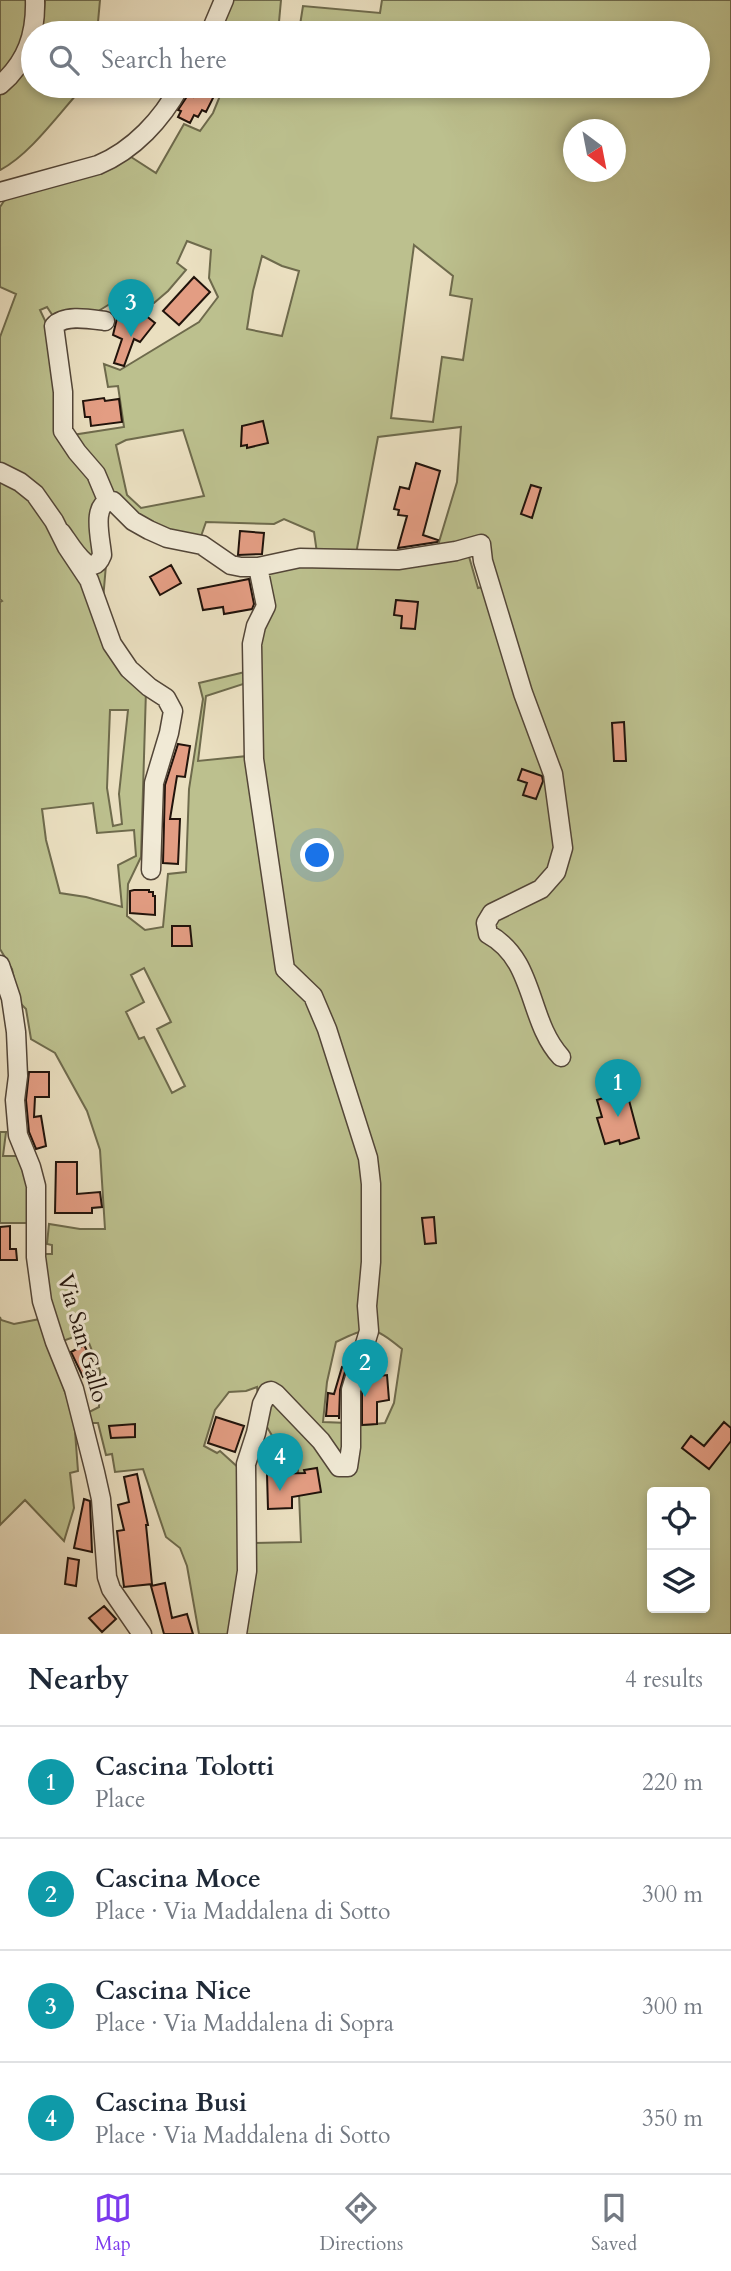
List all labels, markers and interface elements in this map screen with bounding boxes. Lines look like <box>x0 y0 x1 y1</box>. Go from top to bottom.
search box <box>21 21 710 98</box>
icon: search <box>45 41 83 79</box>
text: Search here <box>101 42 227 77</box>
north arrow <box>563 119 626 182</box>
pin: 3 <box>108 279 154 337</box>
your location <box>300 838 334 872</box>
pin: 1 <box>595 1059 641 1117</box>
street label: Via San Gallo <box>50 1270 116 1406</box>
pin: 2 <box>342 1339 388 1397</box>
pin: 4 <box>257 1433 303 1491</box>
map controls <box>647 1487 710 1613</box>
button: locate <box>647 1487 710 1550</box>
button: layers <box>647 1550 710 1613</box>
text: Nearby <box>28 1659 129 1700</box>
text: 4 results <box>625 1664 703 1695</box>
text: Cascina Tolotti <box>95 1749 274 1784</box>
text: 1 <box>45 1767 57 1798</box>
text: 220 m <box>642 1767 703 1798</box>
text: Place <box>95 1784 145 1815</box>
text: Cascina Moce <box>95 1861 261 1896</box>
text: 2 <box>45 1879 57 1910</box>
text: 300 m <box>642 1879 703 1910</box>
text: Place · Via Maddalena di Sotto <box>95 1896 390 1927</box>
text: Cascina Nice <box>95 1973 251 2008</box>
text: 3 <box>45 1991 57 2022</box>
text: 300 m <box>642 1991 703 2022</box>
text: Place · Via Maddalena di Sopra <box>95 2008 394 2039</box>
text: Cascina Busi <box>95 2085 247 2120</box>
text: 4 <box>45 2103 57 2134</box>
text: 350 m <box>642 2103 703 2134</box>
text: Place · Via Maddalena di Sotto <box>95 2120 390 2151</box>
tab: Map <box>94 2189 132 2257</box>
tab: Directions <box>320 2189 403 2257</box>
tab: Saved <box>591 2189 637 2257</box>

